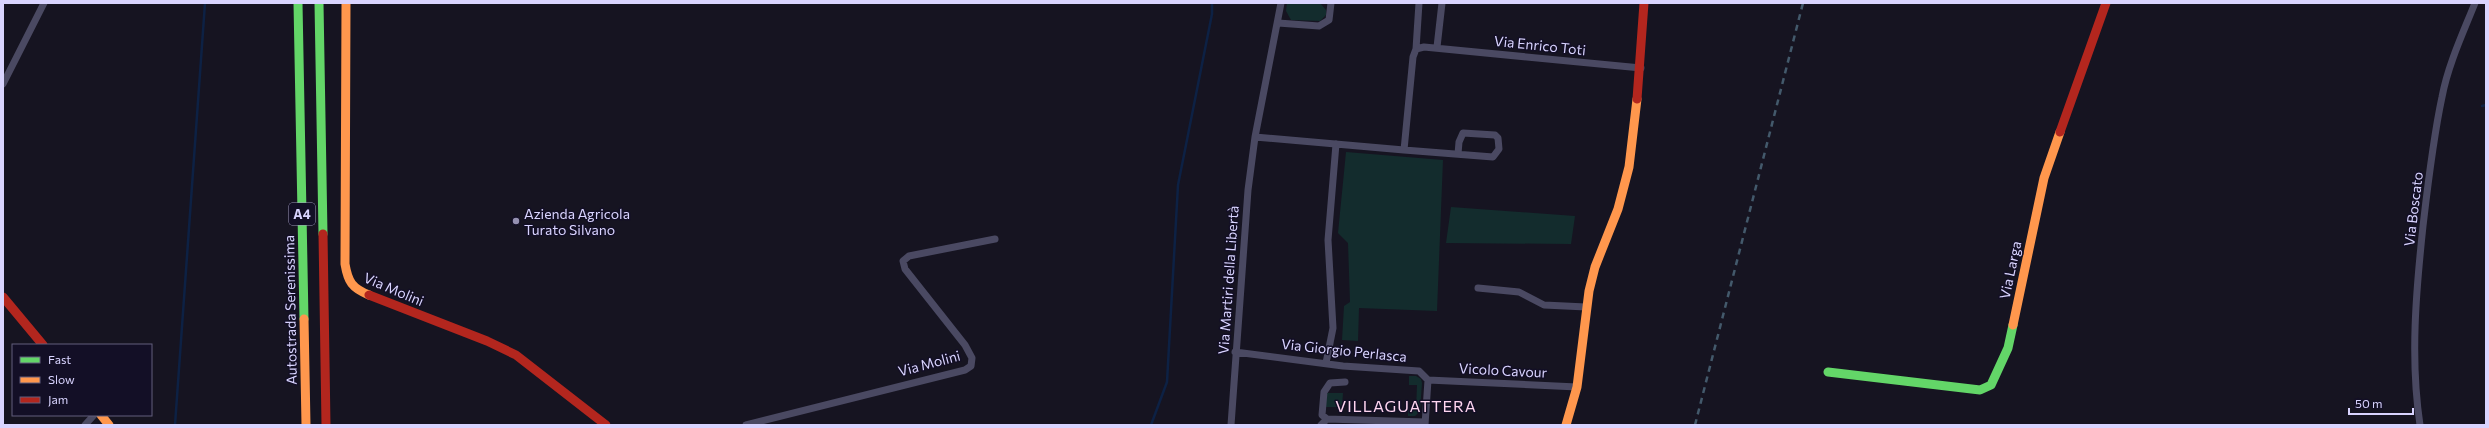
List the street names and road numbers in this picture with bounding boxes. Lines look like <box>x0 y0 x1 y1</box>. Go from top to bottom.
street label: Via Enrico Toti <box>1493 32 1587 58</box>
street label: Via Boscato <box>2400 171 2426 247</box>
road number: A4 <box>289 203 315 225</box>
street label: Via Martiri della Libertà <box>1214 205 1242 355</box>
street label: Autostrada Serenissima <box>280 235 300 385</box>
street label: Via Larga <box>1996 239 2024 301</box>
street label: Via Molini <box>361 269 427 309</box>
street label: Via Giorgio Perlasca <box>1280 335 1408 365</box>
street label: Via Molini <box>896 347 962 379</box>
street label: Vicolo Cavour <box>1458 359 1548 381</box>

